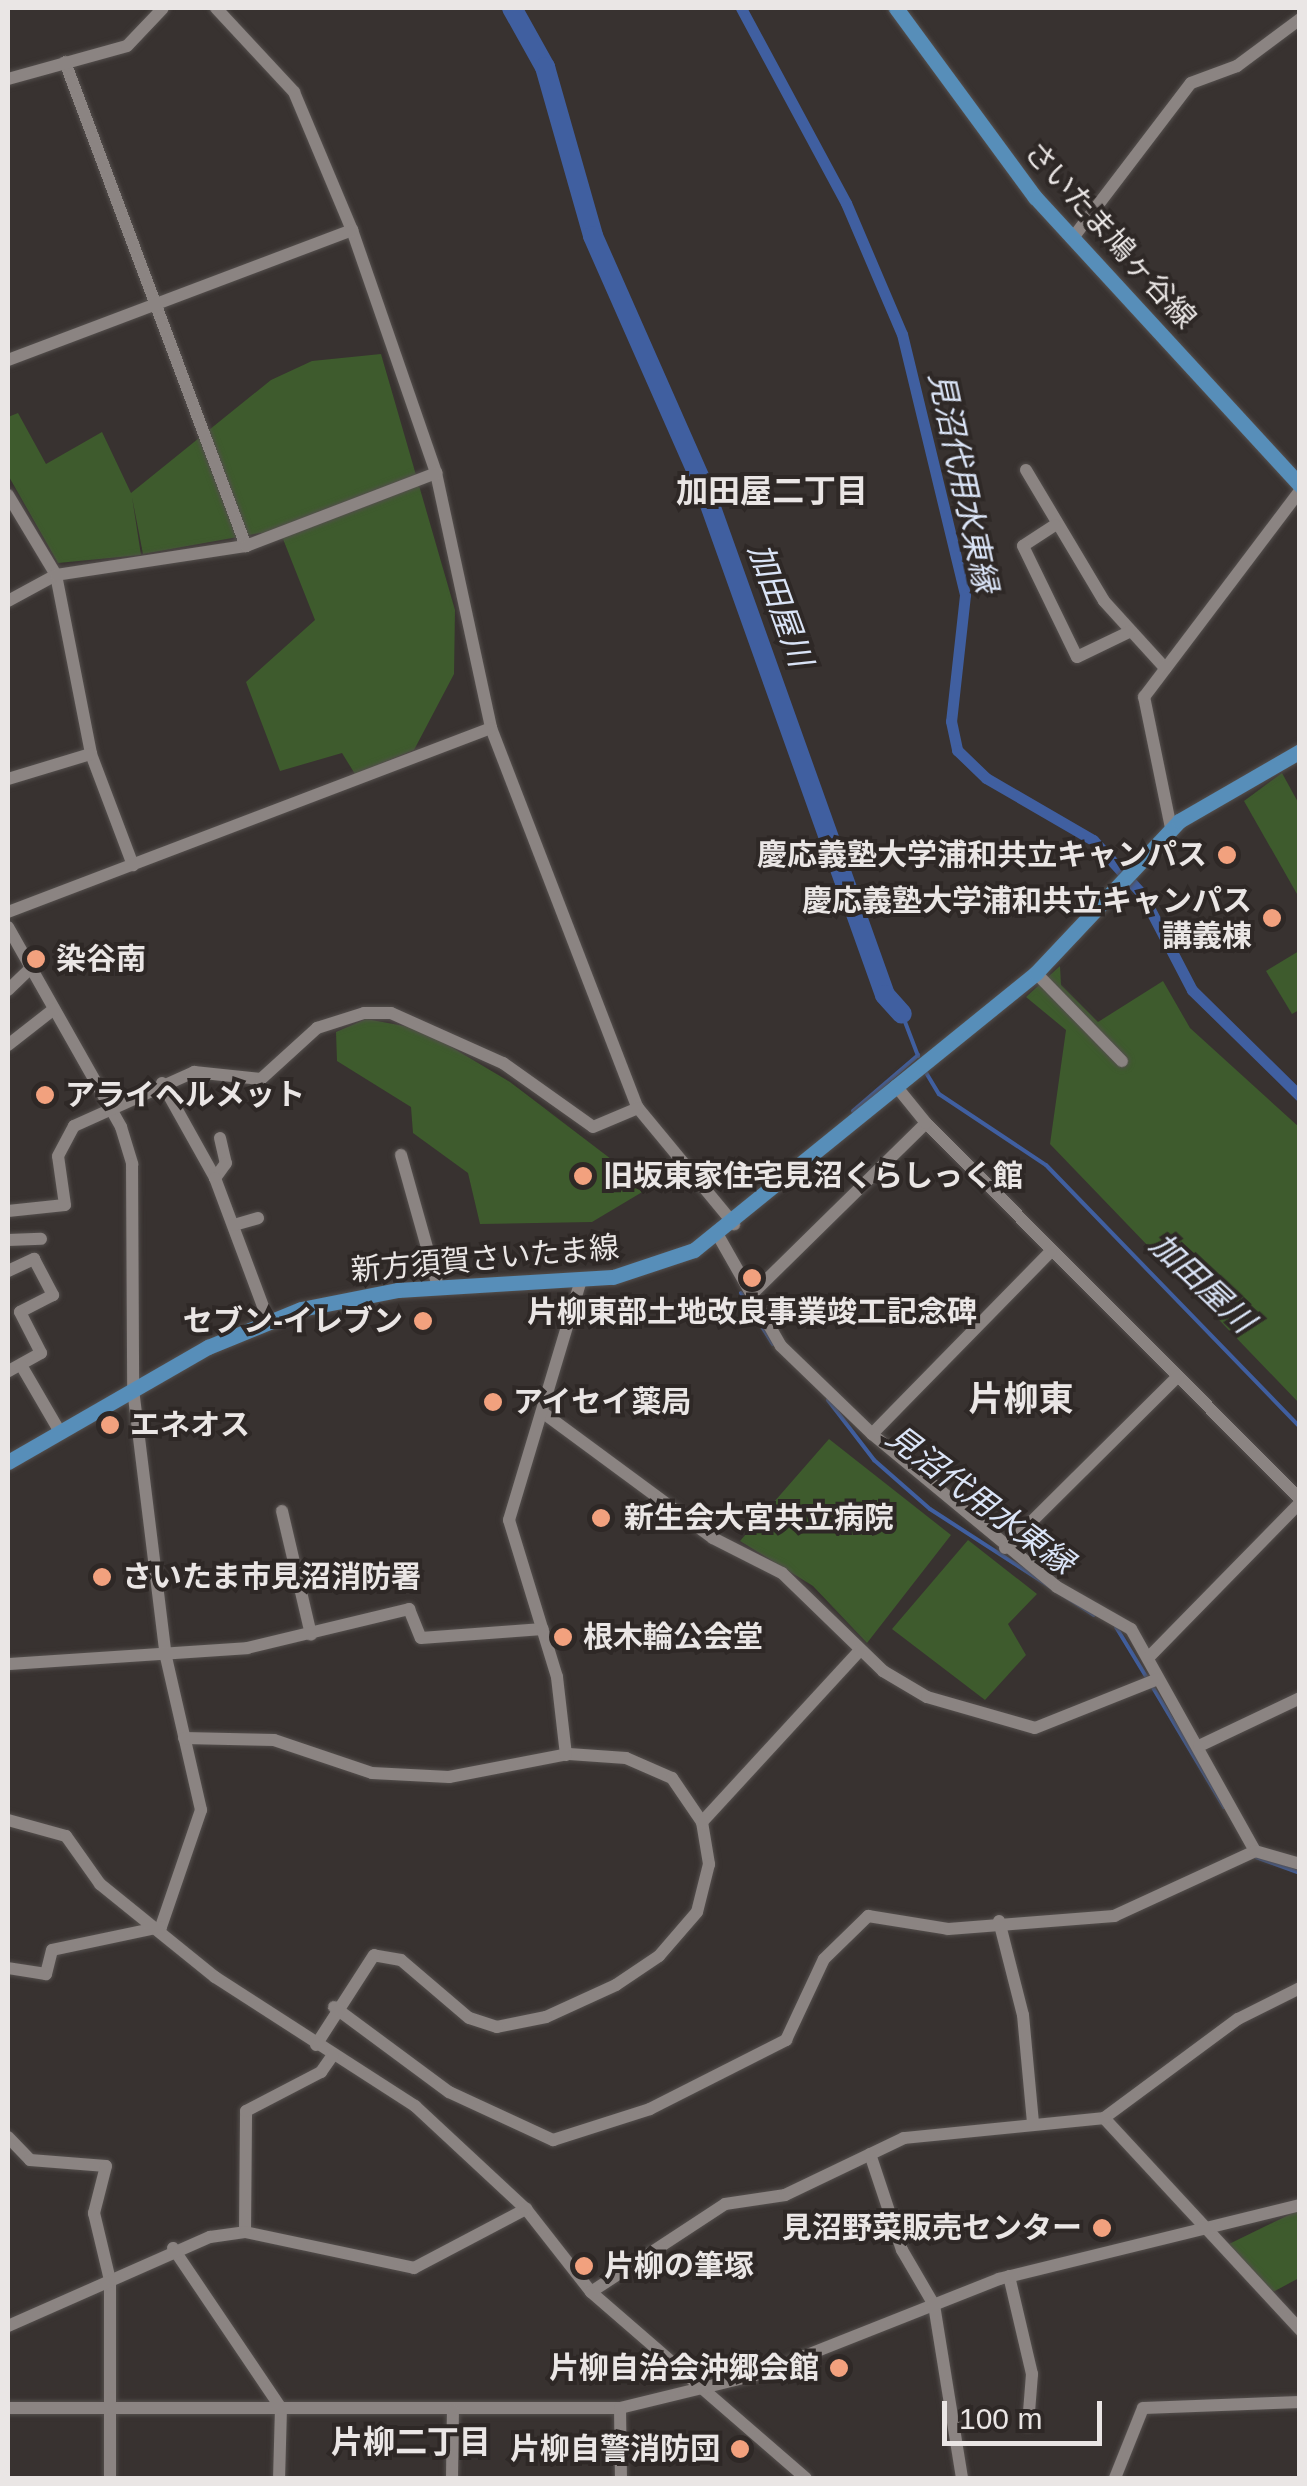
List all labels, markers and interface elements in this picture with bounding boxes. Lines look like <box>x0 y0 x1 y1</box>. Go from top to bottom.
street label: さいたま鳩ヶ谷線 <box>1016 134 1204 336</box>
water label: 見沼代用水東縁 <box>921 368 1005 596</box>
district label: 加田屋二丁目 <box>676 472 868 510</box>
water label: 加田屋川 <box>740 538 820 672</box>
place label: 慶応義塾大学浦和共立キャンパス <box>757 837 1207 873</box>
marker: 慶応義塾大学浦和共立キャンパス <box>1216 844 1238 866</box>
place label: 慶応義塾大学浦和共立キャンパス 講義棟 <box>802 883 1252 954</box>
marker: 慶応義塾大学浦和共立キャンパス 講義棟 <box>1261 907 1283 929</box>
place label: 染谷南 <box>56 941 146 977</box>
marker: 染谷南 <box>25 948 47 970</box>
place label: アライヘルメット <box>65 1077 305 1113</box>
marker: アライヘルメット <box>34 1084 56 1106</box>
place label: 旧坂東家住宅見沼くらしっく館 <box>603 1158 1023 1194</box>
marker: 旧坂東家住宅見沼くらしっく館 <box>572 1165 594 1187</box>
water label: 加田屋川 <box>1142 1225 1262 1341</box>
street label: 新方須賀さいたま線 <box>349 1229 621 1289</box>
marker: 片柳東部土地改良事業竣工記念碑 <box>741 1267 763 1289</box>
place label: 片柳東部土地改良事業竣工記念碑 <box>527 1294 977 1330</box>
place label: セブン-イレブン <box>183 1303 403 1339</box>
marker: セブン-イレブン <box>412 1310 434 1332</box>
district label: 片柳東 <box>969 1378 1073 1420</box>
place label: アイセイ薬局 <box>513 1384 693 1420</box>
marker: アイセイ薬局 <box>482 1391 504 1413</box>
place label: エネオス <box>130 1407 250 1443</box>
marker: エネオス <box>99 1414 121 1436</box>
water label: 見沼代用水東縁 <box>879 1417 1081 1583</box>
place label: 新生会大宮共立病院 <box>624 1500 894 1536</box>
marker: 新生会大宮共立病院 <box>588 1505 614 1531</box>
place label: さいたま市見沼消防署 <box>122 1559 422 1595</box>
marker: さいたま市見沼消防署 <box>91 1566 113 1588</box>
place label: 根木輪公会堂 <box>583 1619 763 1655</box>
marker: 根木輪公会堂 <box>552 1626 574 1648</box>
place label: 見沼野菜販売センター <box>782 2210 1082 2246</box>
marker: 見沼野菜販売センター <box>1091 2217 1113 2239</box>
place label: 片柳の筆塚 <box>604 2248 754 2284</box>
marker: 片柳の筆塚 <box>573 2255 595 2277</box>
place label: 片柳自治会沖郷会館 <box>549 2350 819 2386</box>
marker: 片柳自治会沖郷会館 <box>828 2357 850 2379</box>
scale bar <box>947 2381 1107 2443</box>
text: 100 m <box>959 2402 1042 2435</box>
district label: 片柳二丁目 <box>331 2423 491 2461</box>
place label: 片柳自警消防団 <box>510 2431 720 2467</box>
marker: 片柳自警消防団 <box>729 2438 751 2460</box>

